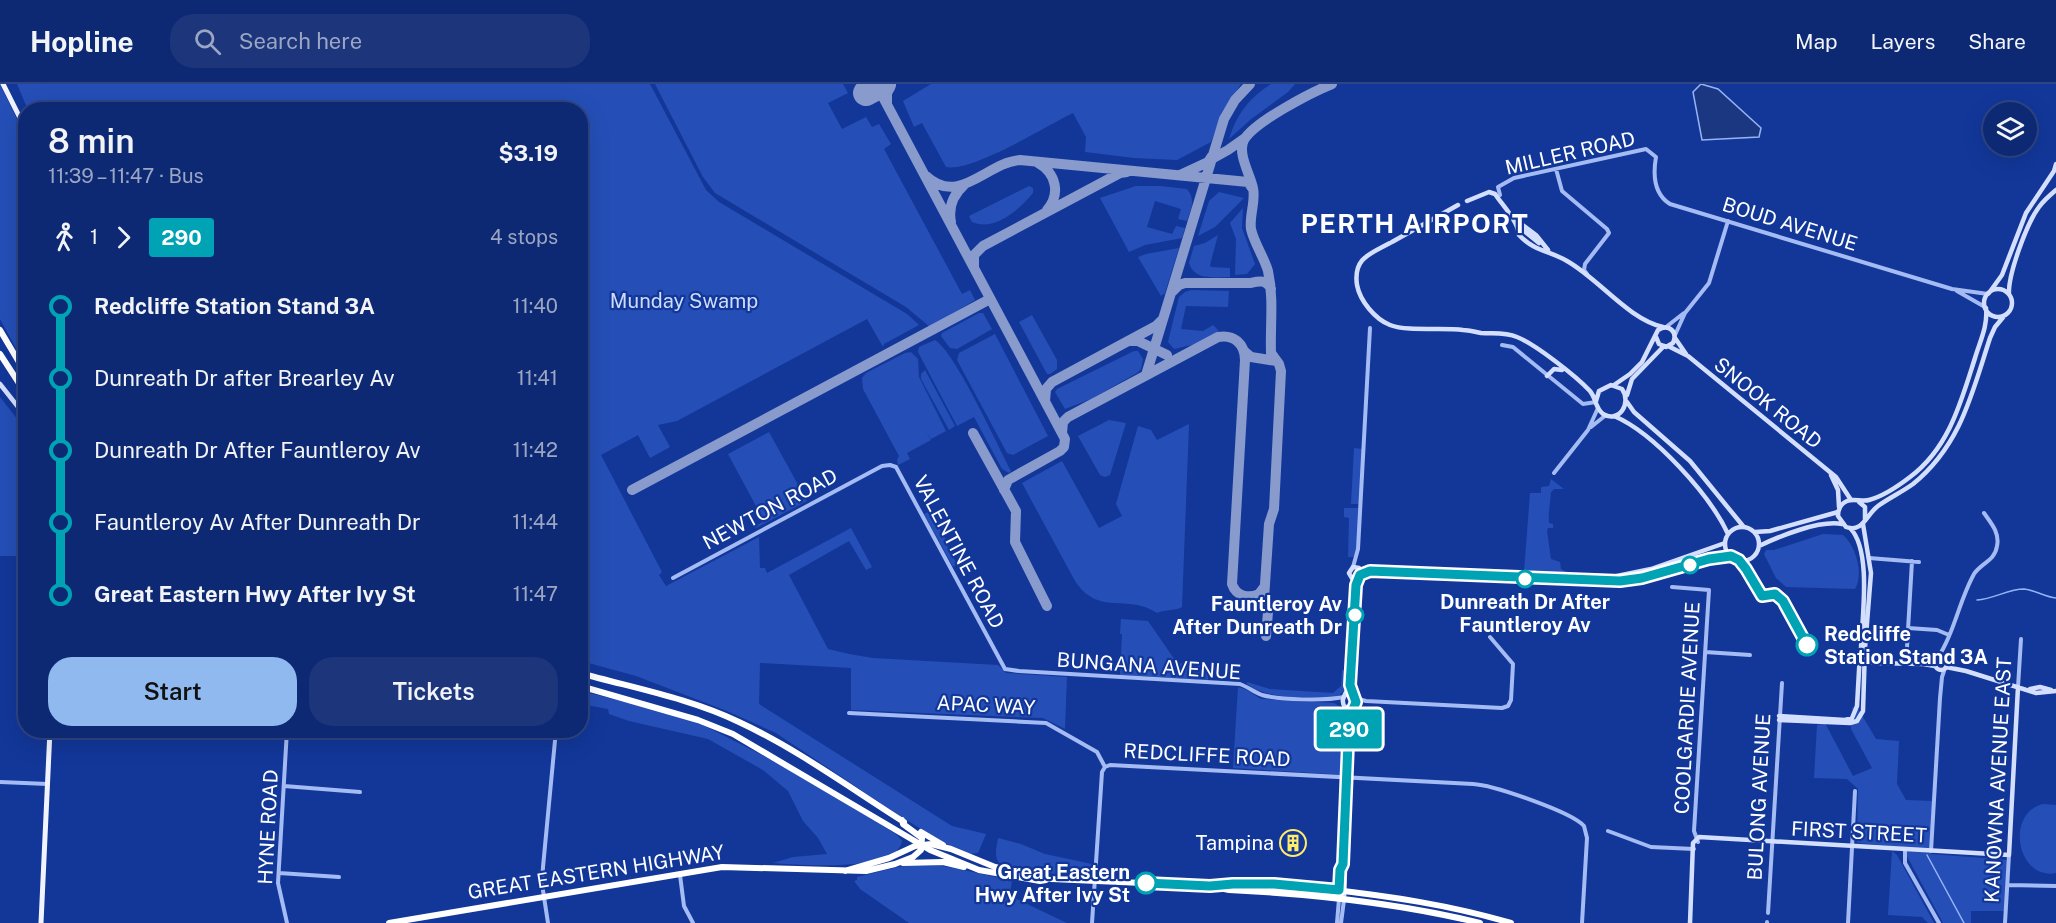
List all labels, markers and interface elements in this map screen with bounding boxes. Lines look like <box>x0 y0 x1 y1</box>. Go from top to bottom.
search box <box>170 14 590 68</box>
text: Hopline <box>30 25 134 58</box>
icon: search <box>191 25 224 58</box>
text: Search here <box>239 28 362 54</box>
text: Map <box>1795 29 1838 54</box>
text: Layers <box>1871 29 1935 54</box>
text: Share <box>1968 29 2026 54</box>
map controls <box>1983 102 2037 156</box>
button: layers <box>1983 102 2037 156</box>
text: 8 min <box>48 122 135 160</box>
street label: MILLER ROAD <box>1503 126 1637 180</box>
text: $3.19 <box>499 140 558 166</box>
text: 11:39 – 11:47 · Bus <box>48 164 204 188</box>
street label: BOUD AVENUE <box>1720 192 1860 256</box>
district label: PERTH AIRPORT <box>1301 208 1529 239</box>
icon: walk <box>48 221 81 254</box>
icon: forward <box>107 221 140 254</box>
text: 1 <box>90 225 98 249</box>
text: 290 <box>161 225 202 250</box>
text: 4 stops <box>490 225 558 249</box>
park label: Munday Swamp <box>610 289 758 313</box>
text: Redcliffe Station Stand 3A <box>94 293 375 319</box>
text: 11:40 <box>513 294 558 318</box>
street label: SNOOK ROAD <box>1709 352 1827 454</box>
text: Dunreath Dr after Brearley Av <box>94 365 395 391</box>
text: 11:41 <box>517 366 558 390</box>
text: Dunreath Dr After Fauntleroy Av <box>94 437 421 463</box>
text: 11:42 <box>513 438 558 462</box>
street label: NEWTON ROAD <box>699 463 841 555</box>
street label: VALENTINE ROAD <box>909 471 1009 633</box>
text: Fauntleroy Av After Dunreath Dr <box>94 509 421 535</box>
text: 11:44 <box>512 510 558 534</box>
unlabelled marker <box>1681 556 1699 574</box>
marker: Dunreath Dr After Fauntleroy Av <box>1516 570 1534 588</box>
text: Great Eastern Hwy After Ivy St <box>94 581 416 607</box>
text: 11:47 <box>513 582 558 606</box>
place label: Dunreath Dr After Fauntleroy Av <box>1440 590 1610 637</box>
place label: Fauntleroy Av After Dunreath Dr <box>1172 592 1343 639</box>
street label: COOLGARDIE AVENUE <box>1669 601 1705 815</box>
marker: Fauntleroy Av After Dunreath Dr <box>1346 606 1364 624</box>
place label: Redcliffe Station Stand 3A <box>1824 622 1988 669</box>
marker: Redcliffe Station Stand 3A <box>1796 634 1818 656</box>
street label: BUNGANA AVENUE <box>1056 648 1242 684</box>
street label: KANOWNA AVENUE EAST <box>1980 656 2016 903</box>
button: Start <box>48 657 297 726</box>
button: Tickets <box>309 657 558 726</box>
street label: APAC WAY <box>936 690 1036 720</box>
line badge: 290 <box>1314 710 1384 748</box>
street label: BULONG AVENUE <box>1743 713 1775 881</box>
text: 290 <box>1329 717 1369 742</box>
street label: REDCLIFFE ROAD <box>1123 739 1291 771</box>
street label: HYNE ROAD <box>253 769 283 885</box>
street label: FIRST STREET <box>1790 816 1928 848</box>
building icon: Tampina <box>1278 828 1308 858</box>
place label: Tampina <box>1195 831 1274 855</box>
street label: GREAT EASTERN HIGHWAY <box>466 840 726 904</box>
place label: Great Eastern Hwy After Ivy St <box>975 860 1130 907</box>
marker: Great Eastern Hwy After Ivy St <box>1135 872 1157 894</box>

